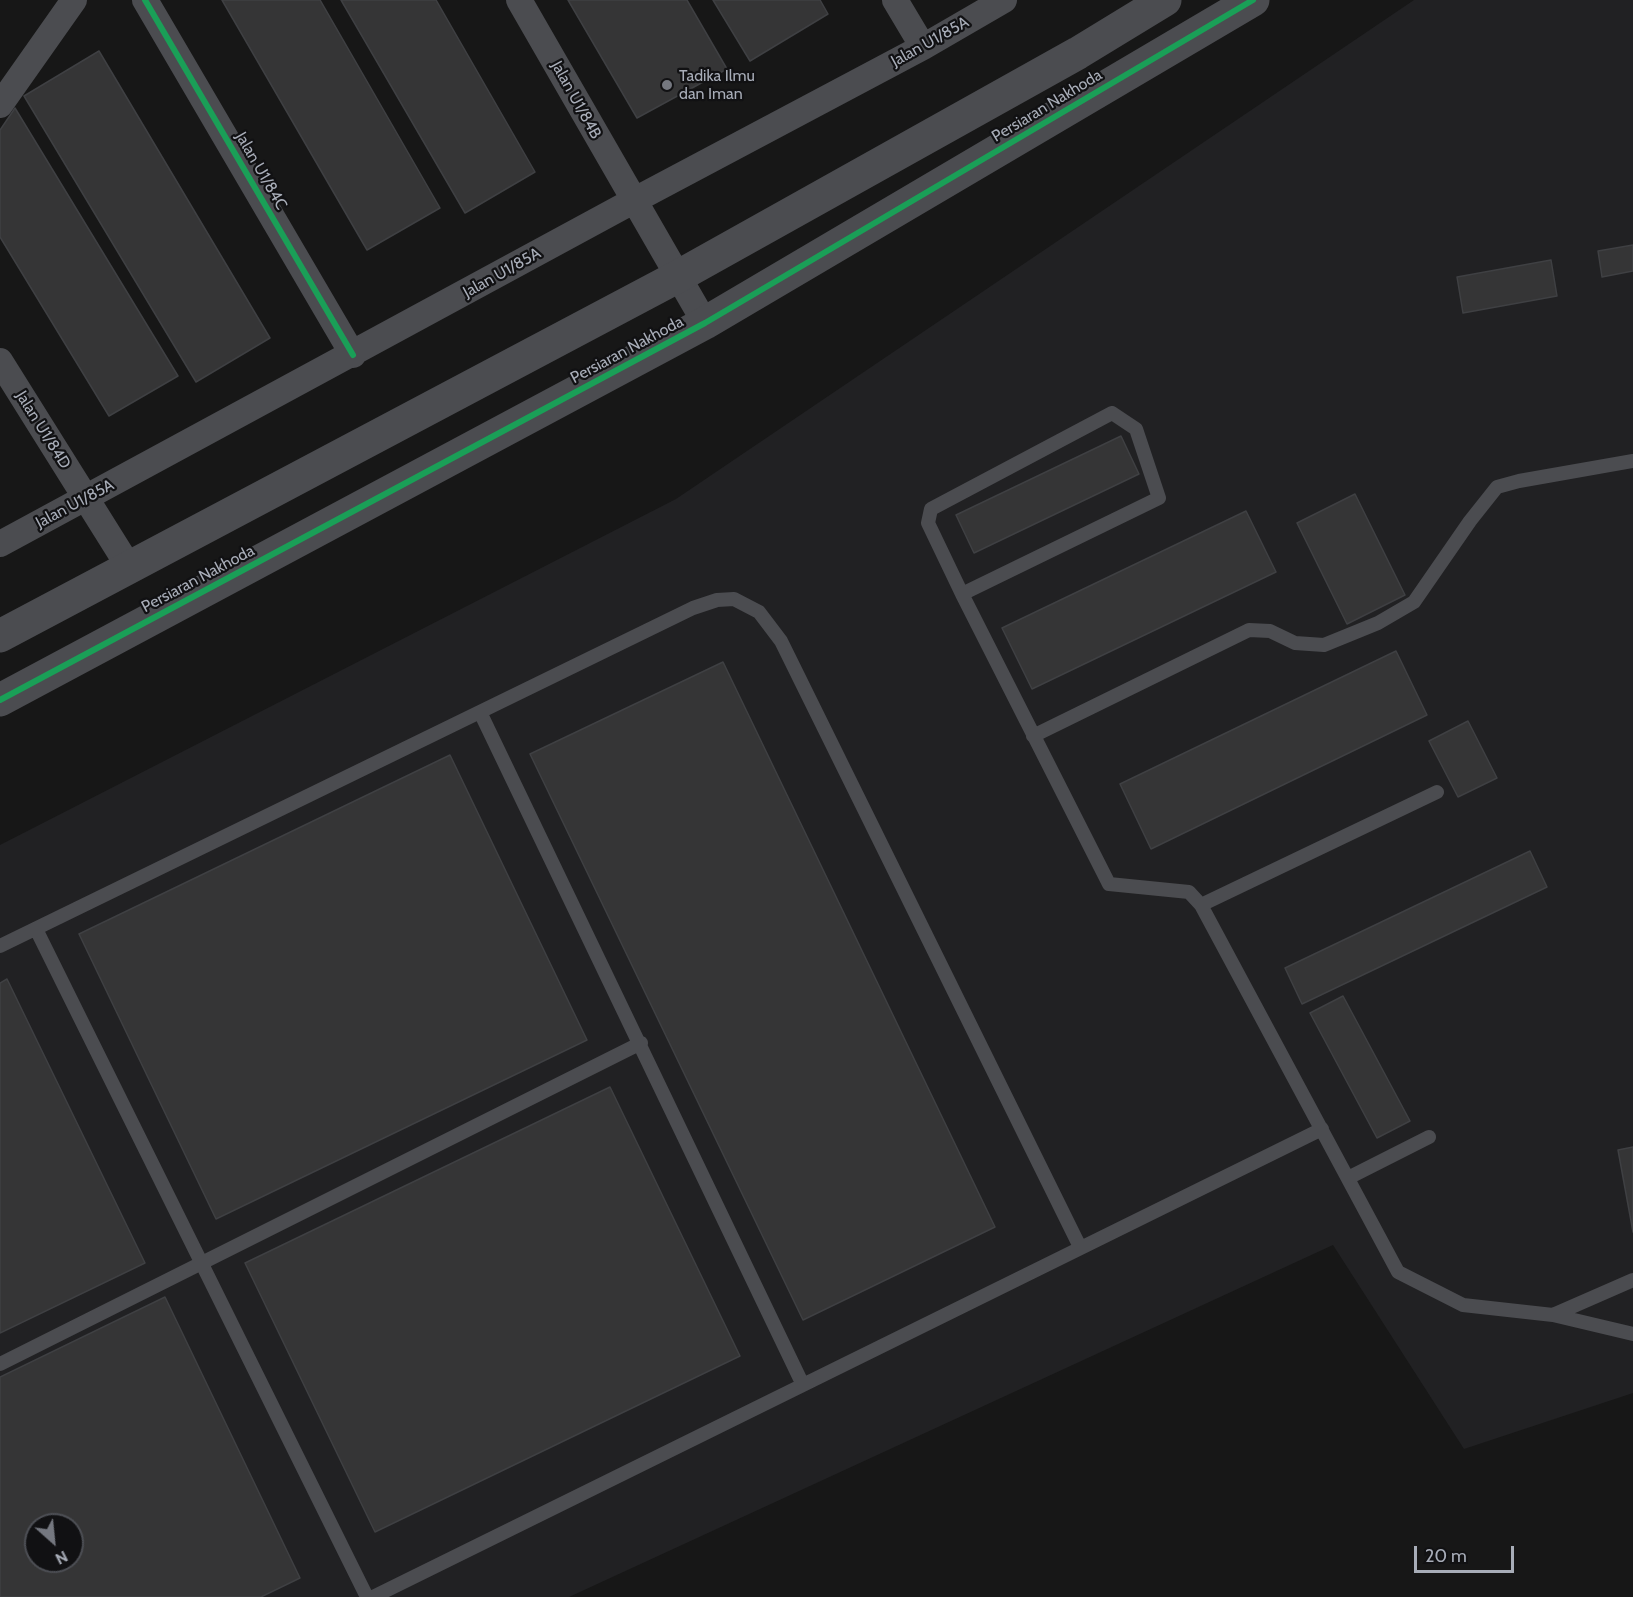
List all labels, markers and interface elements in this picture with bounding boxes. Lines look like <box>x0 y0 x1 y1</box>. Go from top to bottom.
street label: Jalan U1/85A <box>888 13 972 71</box>
street label: Jalan U1/84B <box>547 58 605 142</box>
place label: Tadika Ilmu dan Iman <box>679 66 755 104</box>
street label: Persiaran Nakhoda <box>988 66 1106 146</box>
marker: Tadika Ilmu dan Iman <box>660 78 674 92</box>
street label: Jalan U1/84C <box>231 129 291 213</box>
street label: Jalan U1/85A <box>460 244 544 302</box>
street label: Persiaran Nakhoda <box>567 312 687 388</box>
street label: Jalan U1/84D <box>12 388 74 472</box>
street label: Jalan U1/85A <box>33 475 117 533</box>
street label: Persiaran Nakhoda <box>138 541 258 617</box>
north arrow <box>24 1513 84 1573</box>
scale bar <box>1417 1534 1518 1572</box>
text: 20 m <box>1425 1545 1467 1567</box>
text: N <box>52 1547 71 1569</box>

